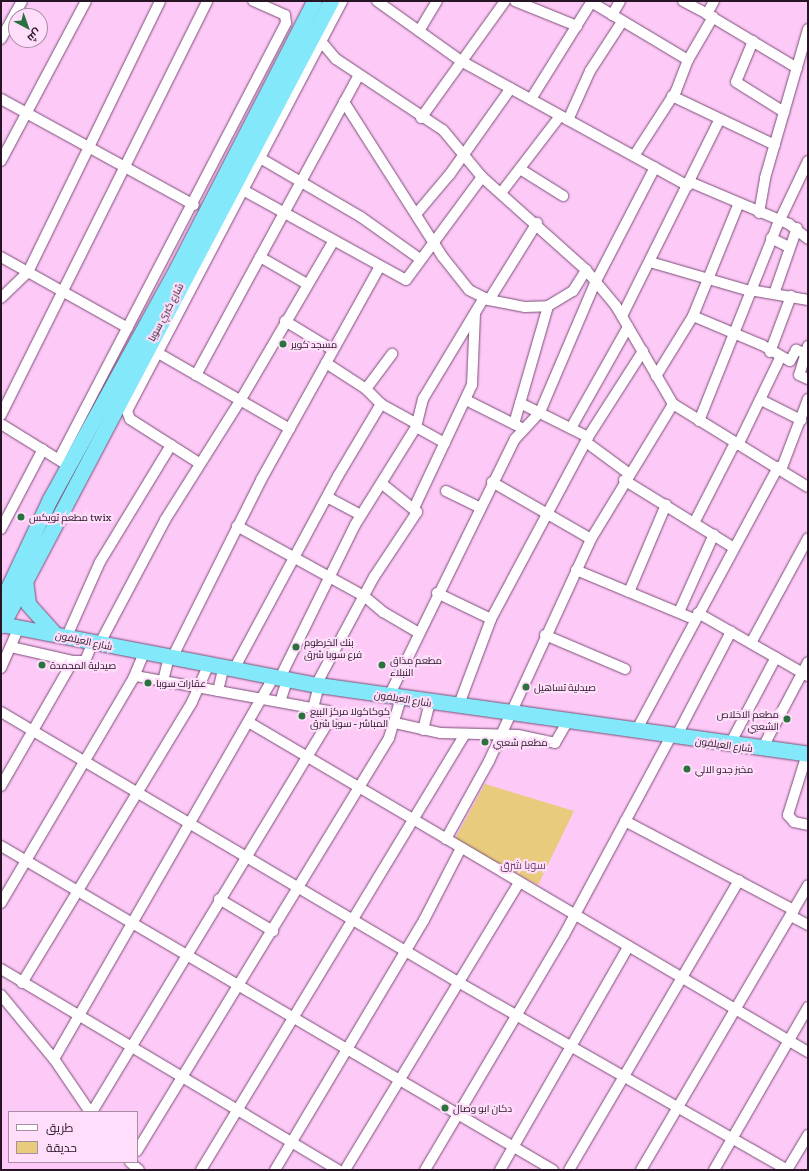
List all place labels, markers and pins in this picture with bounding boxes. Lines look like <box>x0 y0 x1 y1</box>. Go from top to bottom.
place label: مسجد كوير <box>291 338 337 350</box>
marker: مسجد كوير <box>278 339 288 349</box>
place label: مطعم تويكس twix <box>29 511 111 523</box>
marker: مطعم تويكس twix <box>16 512 26 522</box>
place label: بنك الخرطوم فرع سوبا شرق <box>304 635 362 658</box>
marker: بنك الخرطوم فرع سوبا شرق <box>291 642 301 652</box>
place label: مطعم مذاق النبلاء <box>390 653 442 676</box>
place label: صيدلية المحمدة <box>50 659 116 671</box>
marker: صيدلية المحمدة <box>37 660 47 670</box>
marker: مطعم مذاق النبلاء <box>377 660 387 670</box>
place label: عقارات سوبا <box>156 677 206 689</box>
marker: عقارات سوبا <box>143 678 153 688</box>
place label: صيدلية تساهيل <box>534 681 596 693</box>
marker: صيدلية تساهيل <box>521 682 531 692</box>
place label: كوكاكولا مركز البيع المباشر - سوبا شرق <box>310 704 390 728</box>
place label: مطعم الاخلاص الشعبي <box>717 707 779 730</box>
marker: كوكاكولا مركز البيع المباشر - سوبا شرق <box>297 711 307 721</box>
marker: مطعم الاخلاص الشعبي <box>782 714 792 724</box>
place label: مطعم شعبي <box>493 736 548 748</box>
marker: مطعم شعبي <box>480 737 490 747</box>
place label: مخبز جدو الالي <box>695 763 753 775</box>
marker: مخبز جدو الالي <box>682 764 692 774</box>
place label: دكان ابو وصال <box>453 1102 512 1114</box>
marker: دكان ابو وصال <box>440 1103 450 1113</box>

